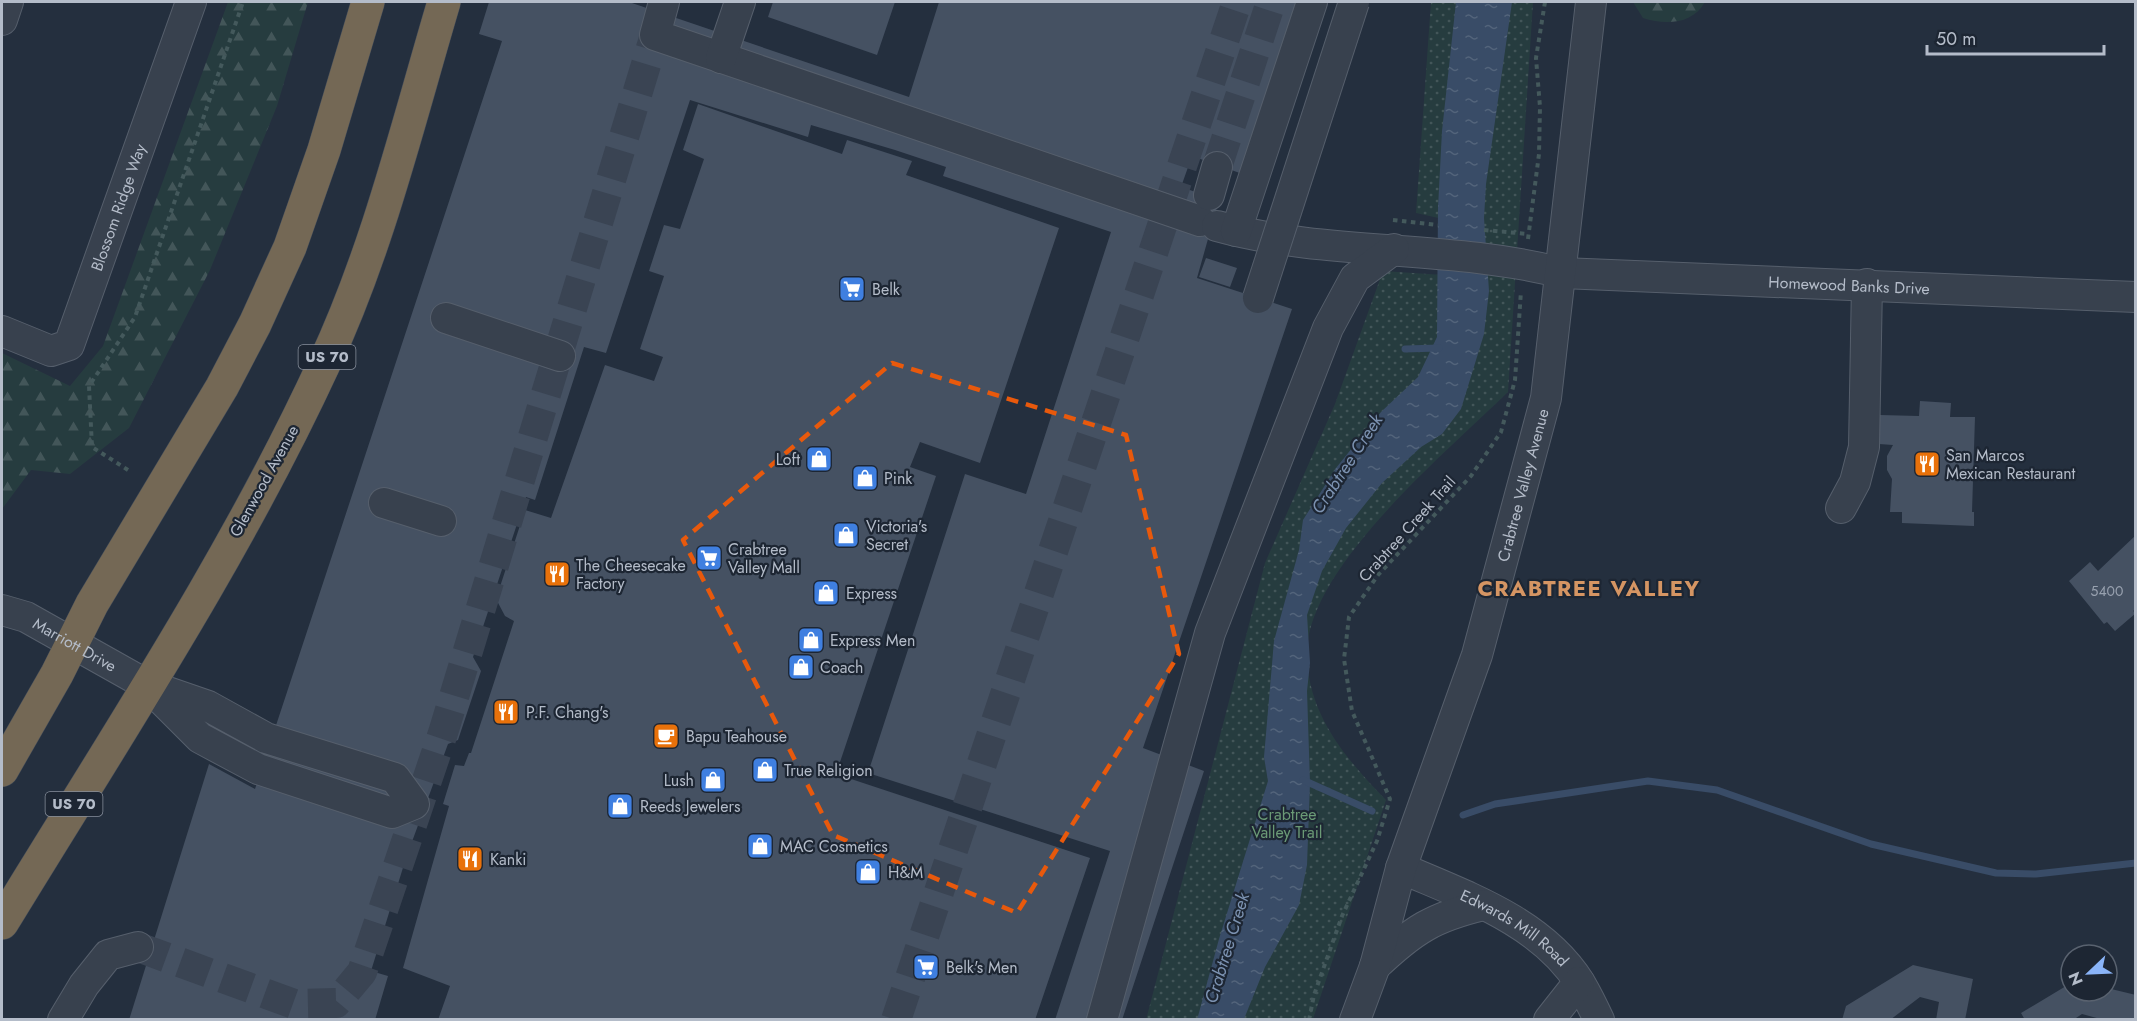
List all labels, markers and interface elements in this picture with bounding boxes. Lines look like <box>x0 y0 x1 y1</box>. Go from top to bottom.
scale bar <box>1927 18 2104 56</box>
text: 50 m <box>1936 26 1976 52</box>
street label: Blossom Ridge Way <box>85 140 152 274</box>
street label: Homewood Banks Drive <box>1768 270 1930 300</box>
supermarket icon: Belk <box>837 274 867 304</box>
place label: Belk <box>872 278 901 301</box>
road number: US 70 <box>298 345 356 369</box>
street label: Crabtree Valley Avenue <box>1491 406 1554 564</box>
water label: Crabtree Creek <box>1305 408 1390 519</box>
street label: Glenwood Avenue <box>224 421 304 541</box>
shop icon: Loft <box>804 444 834 474</box>
place label: San Marcos Mexican Restaurant <box>1946 444 2076 485</box>
place label: Loft <box>776 448 800 471</box>
restaurant icon: San Marcos Mexican Restaurant <box>1912 449 1942 479</box>
shop icon: Pink <box>850 463 880 493</box>
place label: Pink <box>884 467 913 490</box>
street label: Crabtree Creek Trail <box>1353 471 1461 587</box>
place label: Victoria's Secret <box>866 515 927 556</box>
shop icon: Victoria's Secret <box>831 520 861 550</box>
place label: Crabtree Valley Mall <box>728 538 800 579</box>
supermarket icon: Crabtree Valley Mall <box>694 543 724 573</box>
place label: The Cheesecake Factory <box>576 554 686 595</box>
restaurant icon: The Cheesecake Factory <box>542 559 572 589</box>
district label: CRABTREE VALLEY <box>1477 572 1701 604</box>
shop icon: Express <box>811 578 841 608</box>
house number: 5400 <box>2091 581 2123 601</box>
place label: Express <box>846 582 897 605</box>
street label: Marriott Drive <box>29 612 121 677</box>
shop icon: Express Men <box>796 625 826 655</box>
place label: Express Men <box>830 629 915 652</box>
shop icon: Coach <box>786 652 816 682</box>
place label: Coach <box>820 656 863 679</box>
restaurant icon: P.F. Chang's <box>491 697 521 727</box>
place label: P.F. Chang's <box>526 701 608 724</box>
cafe icon: Bapu Teahouse <box>651 721 681 751</box>
place label: Bapu Teahouse <box>686 725 787 748</box>
shop icon: True Religion <box>750 755 780 785</box>
place label: True Religion <box>784 759 873 782</box>
shop icon: Lush <box>698 765 728 795</box>
place label: Lush <box>664 769 694 792</box>
shop icon: Reeds Jewelers <box>605 791 635 821</box>
road number: US 70 <box>46 792 103 816</box>
place label: Reeds Jewelers <box>640 795 740 818</box>
park label: Crabtree Valley Trail <box>1251 803 1323 844</box>
shop icon: MAC Cosmetics <box>745 831 775 861</box>
place label: MAC Cosmetics <box>780 835 888 858</box>
restaurant icon: Kanki <box>455 844 485 874</box>
place label: Kanki <box>490 848 526 871</box>
shop icon: H&M <box>853 857 883 887</box>
place label: H&M <box>888 861 923 884</box>
street label: Edwards Mill Road <box>1457 883 1574 971</box>
water label: Crabtree Creek <box>1198 888 1257 1007</box>
north arrow <box>2059 943 2119 1003</box>
supermarket icon: Belk's Men <box>911 952 941 982</box>
place label: Belk's Men <box>946 956 1018 979</box>
text: N <box>2063 968 2089 989</box>

